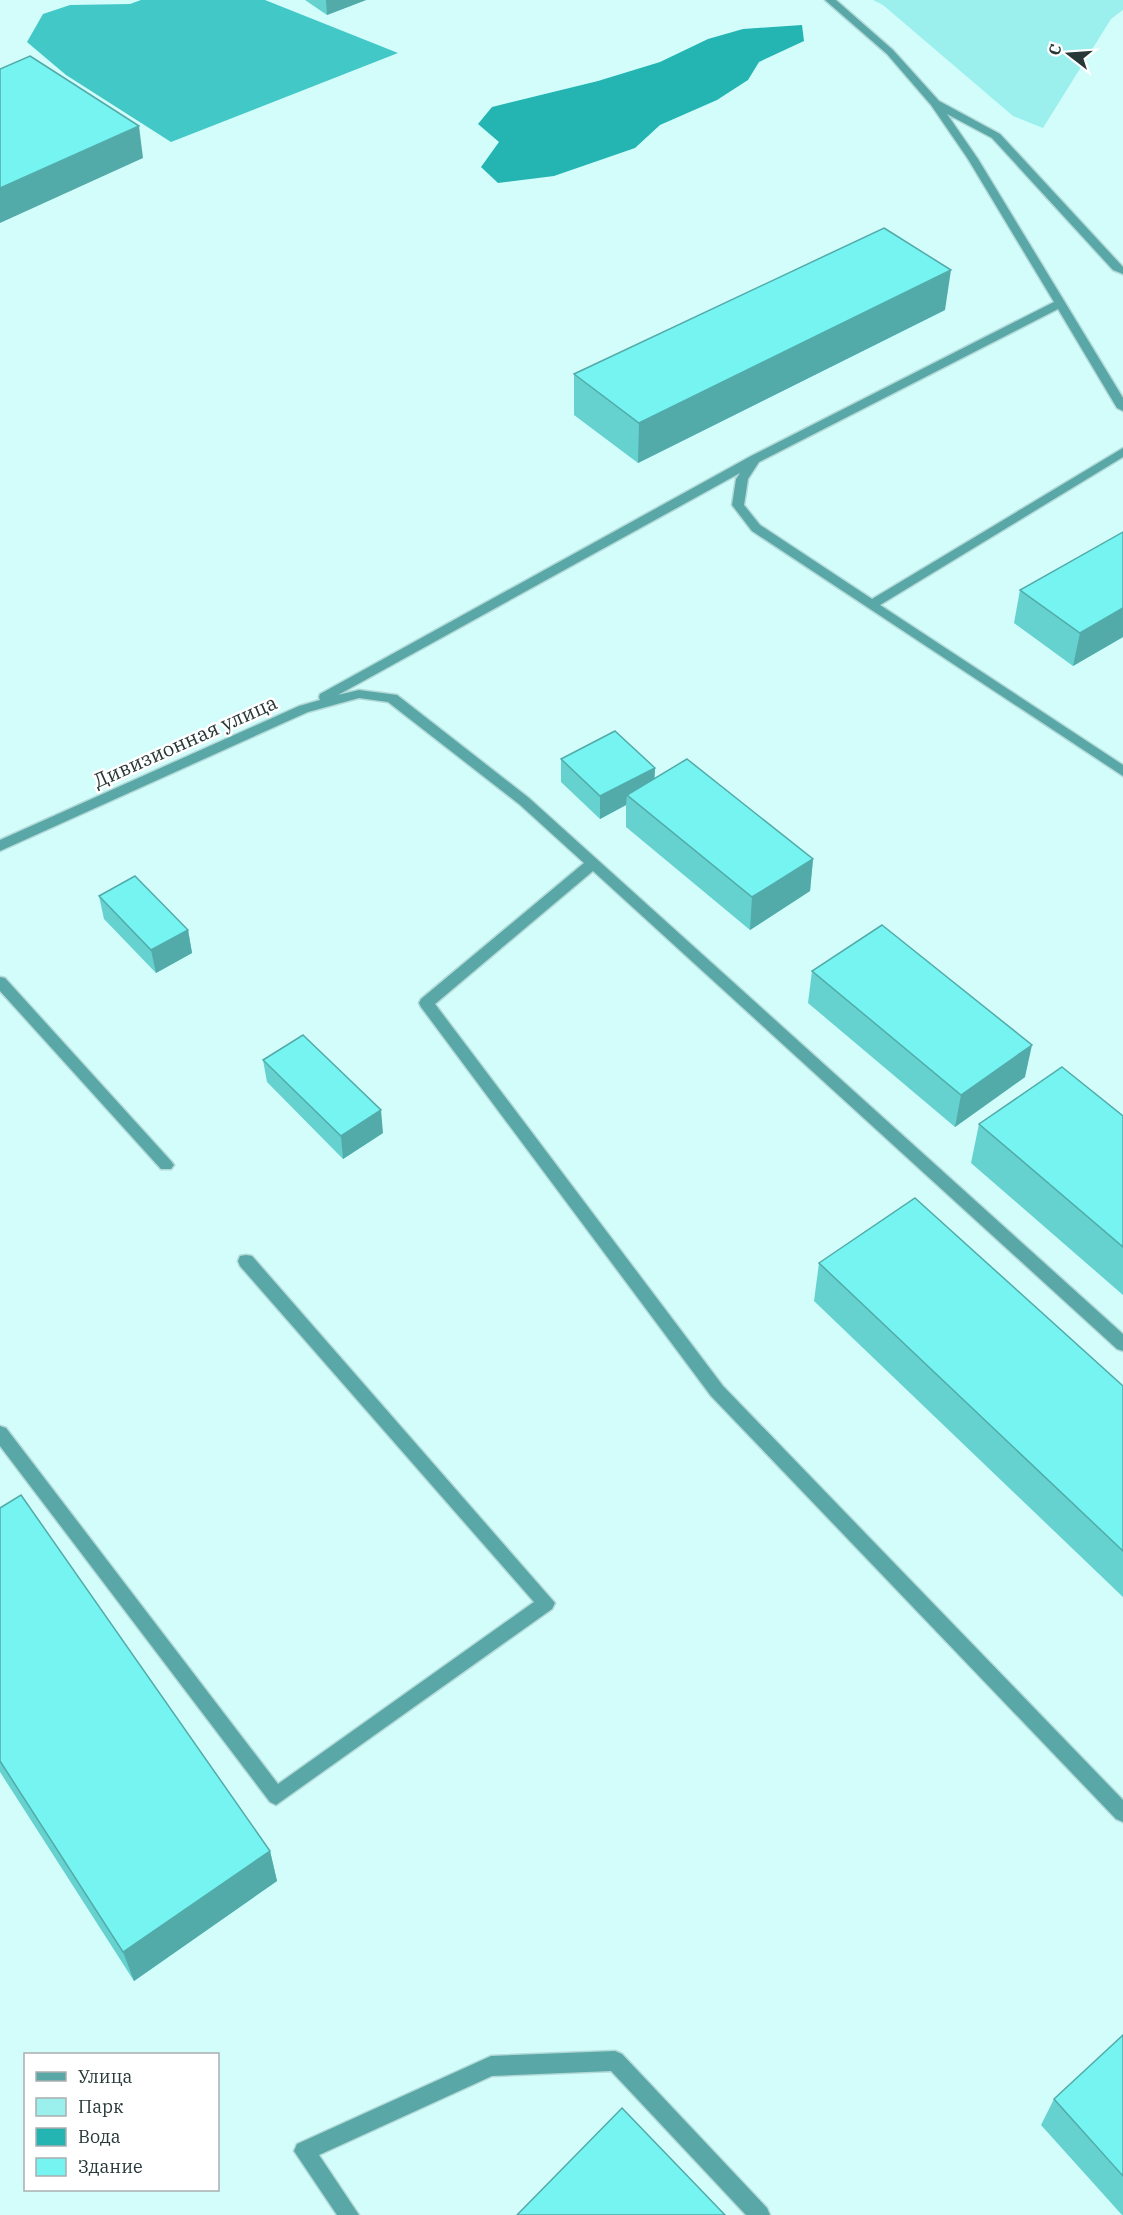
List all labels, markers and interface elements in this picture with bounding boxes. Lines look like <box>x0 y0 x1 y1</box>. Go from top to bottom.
north arrow <box>1039 24 1099 84</box>
text: С <box>1044 42 1066 58</box>
street label: Дивизионная улица <box>89 688 281 794</box>
legend <box>24 2053 219 2191</box>
text: Улица <box>78 2065 133 2088</box>
text: Парк <box>78 2095 124 2118</box>
text: Вода <box>78 2125 121 2148</box>
text: Здание <box>78 2155 143 2178</box>

